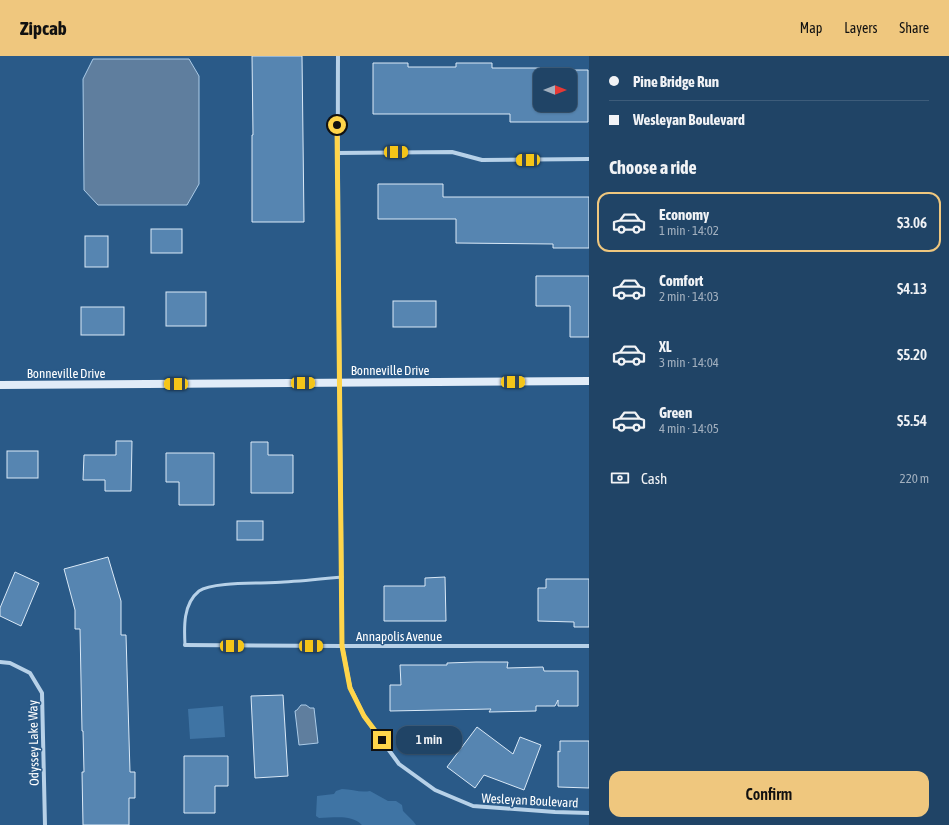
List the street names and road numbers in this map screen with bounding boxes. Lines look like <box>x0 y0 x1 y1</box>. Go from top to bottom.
street label: Bonneville Drive <box>351 363 429 378</box>
street label: Bonneville Drive <box>27 366 105 381</box>
street label: Annapolis Avenue <box>356 629 442 644</box>
street label: Odyssey Lake Way <box>25 699 42 786</box>
street label: Wesleyan Boulevard <box>481 790 579 811</box>

